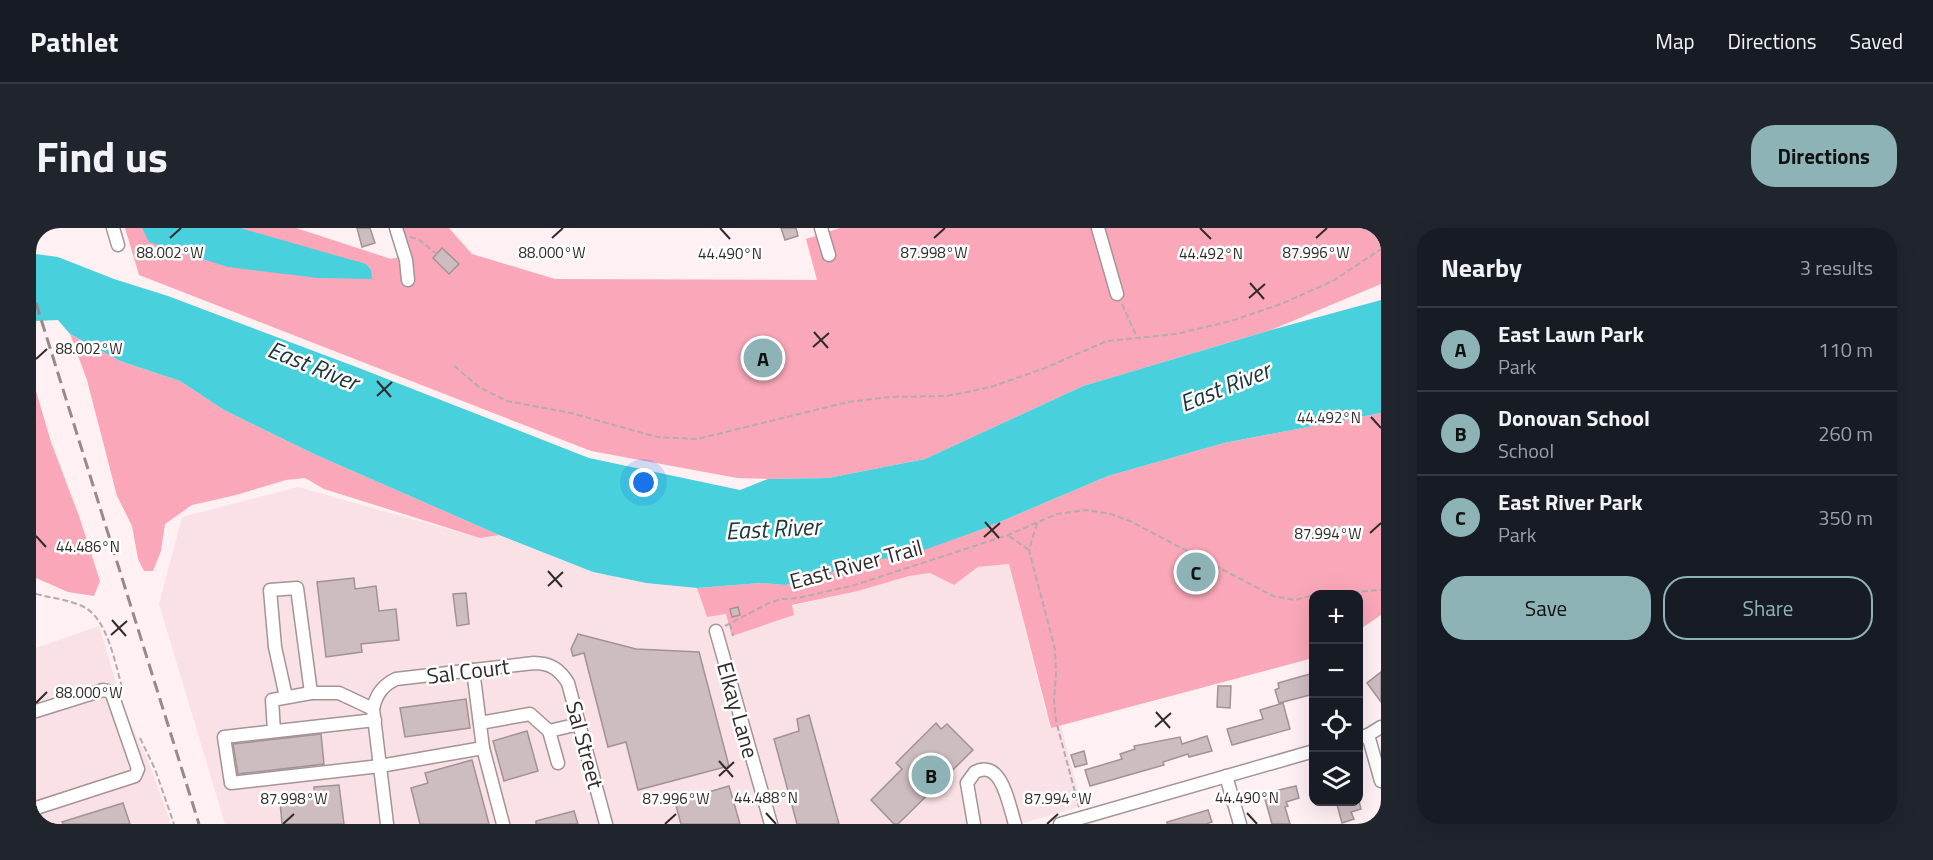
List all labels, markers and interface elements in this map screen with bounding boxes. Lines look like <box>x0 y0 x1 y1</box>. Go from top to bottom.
text: Pathlet <box>30 20 118 63</box>
text: Map <box>1655 25 1695 57</box>
text: Directions <box>1728 25 1817 57</box>
text: Saved <box>1850 25 1903 57</box>
text: Find us <box>36 124 168 188</box>
button: Directions <box>1751 125 1897 187</box>
text: 88.002°W <box>137 241 203 264</box>
text: 88.000°W <box>519 241 585 264</box>
text: 87.998°W <box>901 241 967 264</box>
text: 87.996°W <box>1283 241 1349 264</box>
text: 44.490°N <box>698 242 762 265</box>
text: 44.492°N <box>1179 242 1243 265</box>
text: Nearby <box>1441 248 1522 287</box>
text: 3 results <box>1800 252 1873 283</box>
text: East Lawn Park <box>1498 317 1644 351</box>
water label: East River <box>263 331 367 401</box>
text: A <box>1454 334 1467 365</box>
text: 110 m <box>1818 334 1873 365</box>
pin: A <box>744 336 782 380</box>
text: 88.002°W <box>56 337 122 360</box>
water label: East River <box>1174 350 1278 421</box>
text: Park <box>1498 351 1536 382</box>
text: Donovan School <box>1498 401 1650 435</box>
text: 44.492°N <box>1297 406 1361 429</box>
text: B <box>1454 418 1467 449</box>
text: 260 m <box>1818 418 1873 449</box>
text: School <box>1498 435 1554 466</box>
your location <box>629 468 658 497</box>
text: East River Park <box>1498 485 1643 519</box>
text: C <box>1455 502 1466 533</box>
text: 350 m <box>1818 502 1873 533</box>
water label: East River <box>725 507 825 548</box>
text: Park <box>1498 519 1536 550</box>
text: 87.994°W <box>1295 522 1361 545</box>
street label: East River Trail <box>786 530 926 598</box>
text: 44.486°N <box>56 535 120 558</box>
pin: C <box>1176 550 1216 594</box>
button: Save <box>1441 576 1651 640</box>
button: Share <box>1663 576 1873 640</box>
map controls <box>1309 590 1363 806</box>
button: + <box>1309 590 1363 644</box>
button: − <box>1309 644 1363 698</box>
street label: Sal Court <box>425 649 512 693</box>
street label: Elkay Lane <box>708 658 768 762</box>
text: 88.000°W <box>56 681 122 704</box>
street label: Sal Street <box>557 697 613 793</box>
button: locate <box>1309 698 1363 752</box>
pin: B <box>912 752 950 798</box>
button: layers <box>1309 752 1363 806</box>
text: 44.488°N <box>734 786 798 809</box>
text: 44.490°N <box>1215 786 1279 809</box>
text: 87.998°W <box>261 787 327 810</box>
text: 87.996°W <box>643 787 709 810</box>
text: 87.994°W <box>1025 787 1091 810</box>

